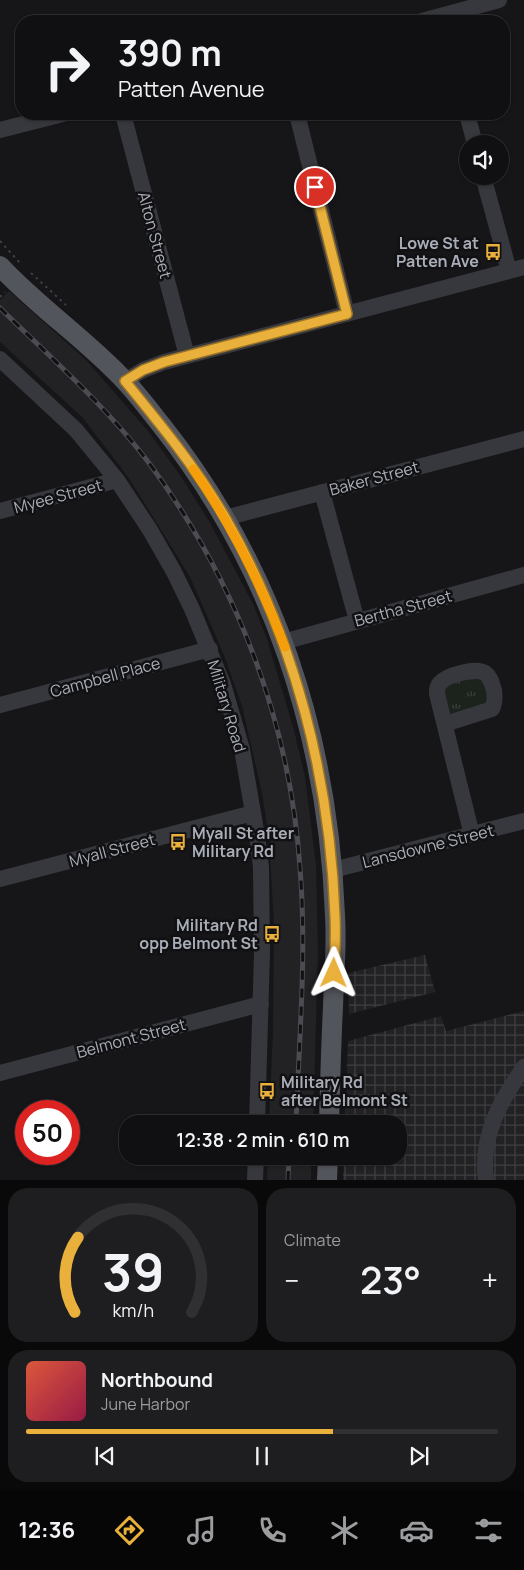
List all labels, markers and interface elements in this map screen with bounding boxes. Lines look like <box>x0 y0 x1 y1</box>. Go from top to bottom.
text: 390 m <box>118 29 222 77</box>
icon: right <box>35 35 100 100</box>
text: Patten Avenue <box>118 74 265 104</box>
map controls <box>459 135 509 185</box>
button: sound <box>459 135 509 185</box>
pin <box>294 166 336 208</box>
icon: arrive <box>301 173 329 201</box>
street label: Alton Street <box>133 189 177 281</box>
place label: Lowe St at Patten Ave <box>396 232 479 272</box>
bus stop icon: Lowe St at Patten Ave <box>483 242 503 262</box>
street label: Baker Street <box>327 455 421 501</box>
street label: Myee Street <box>11 474 105 518</box>
street label: Bertha Street <box>352 584 454 632</box>
street label: Campbell Place <box>48 652 162 702</box>
street label: Military Road <box>203 657 251 755</box>
street label: Lansdowne Street <box>360 819 496 873</box>
place label: Myall St after Military Rd <box>192 822 294 862</box>
street label: Myall Street <box>67 828 157 872</box>
bus stop icon: Myall St after Military Rd <box>168 832 188 852</box>
place label: Military Rd opp Belmont St <box>139 914 258 954</box>
bus stop icon: Military Rd opp Belmont St <box>262 924 282 944</box>
position arrow <box>307 946 359 998</box>
street label: Belmont Street <box>74 1013 188 1063</box>
place label: Military Rd after Belmont St <box>281 1071 408 1111</box>
bus stop icon: Military Rd after Belmont St <box>257 1081 277 1101</box>
speed limit sign: 50 <box>15 1100 80 1165</box>
text: 12:38 · 2 min · 610 m <box>176 1127 350 1153</box>
text: Climate <box>284 1229 341 1251</box>
text: 39 <box>102 1236 164 1307</box>
text: 23° <box>360 1253 421 1305</box>
text: − <box>284 1261 299 1299</box>
text: + <box>482 1261 498 1299</box>
text: km/h <box>112 1298 154 1322</box>
text: Northbound <box>101 1367 213 1393</box>
text: June Harbor <box>101 1393 190 1415</box>
icon: previous <box>91 1442 119 1470</box>
icon: pause <box>248 1442 276 1470</box>
icon: next <box>405 1442 433 1470</box>
icon: directions <box>112 1513 147 1548</box>
icon: music <box>184 1513 219 1548</box>
icon: phone <box>255 1513 290 1548</box>
icon: climate <box>327 1513 362 1548</box>
icon: car <box>399 1513 434 1548</box>
icon: filters <box>471 1513 506 1548</box>
text: 12:36 <box>18 1515 75 1545</box>

